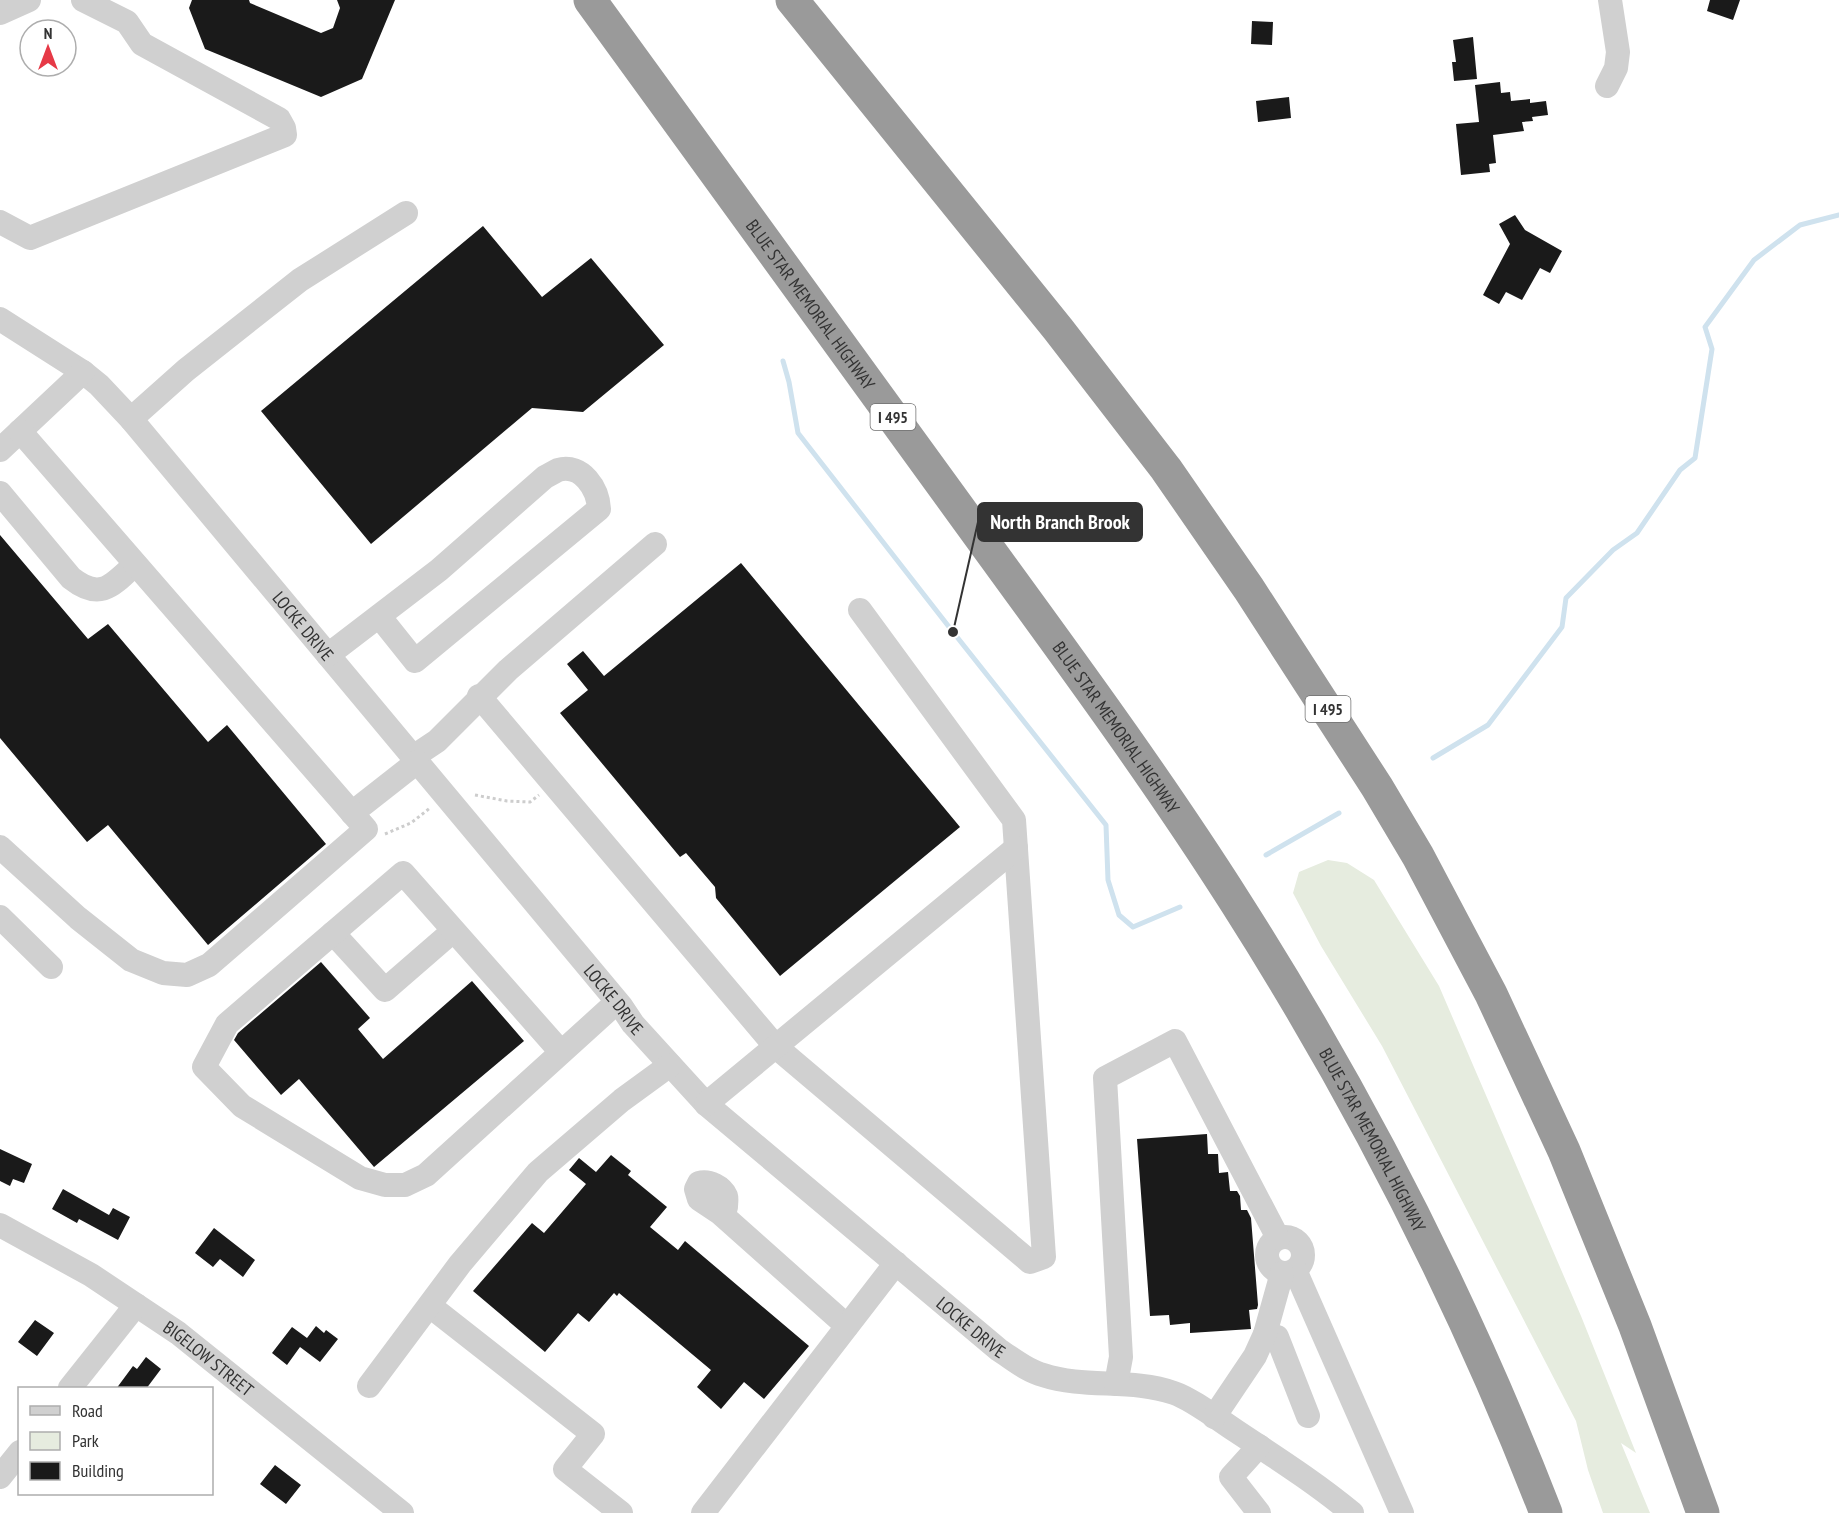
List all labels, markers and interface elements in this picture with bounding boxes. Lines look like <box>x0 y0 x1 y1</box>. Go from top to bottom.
north arrow <box>18 18 78 78</box>
text: N <box>44 23 52 43</box>
street label: BLUE STAR MEMORIAL HIGHWAY <box>741 215 881 395</box>
road number: I 495 <box>870 404 916 430</box>
callout: North Branch Brook <box>978 503 1142 541</box>
text: North Branch Brook <box>990 509 1131 535</box>
street label: LOCKE DRIVE <box>268 586 339 665</box>
street label: BLUE STAR MEMORIAL HIGHWAY <box>1048 637 1186 818</box>
road number: I 495 <box>1306 696 1350 722</box>
street label: LOCKE DRIVE <box>579 959 649 1040</box>
street label: BLUE STAR MEMORIAL HIGHWAY <box>1315 1044 1432 1236</box>
street label: LOCKE DRIVE <box>932 1291 1010 1363</box>
street label: BIGELOW STREET <box>159 1315 258 1401</box>
legend <box>18 1387 213 1495</box>
text: Road <box>72 1399 103 1422</box>
text: Park <box>72 1429 99 1452</box>
text: Building <box>72 1459 124 1482</box>

